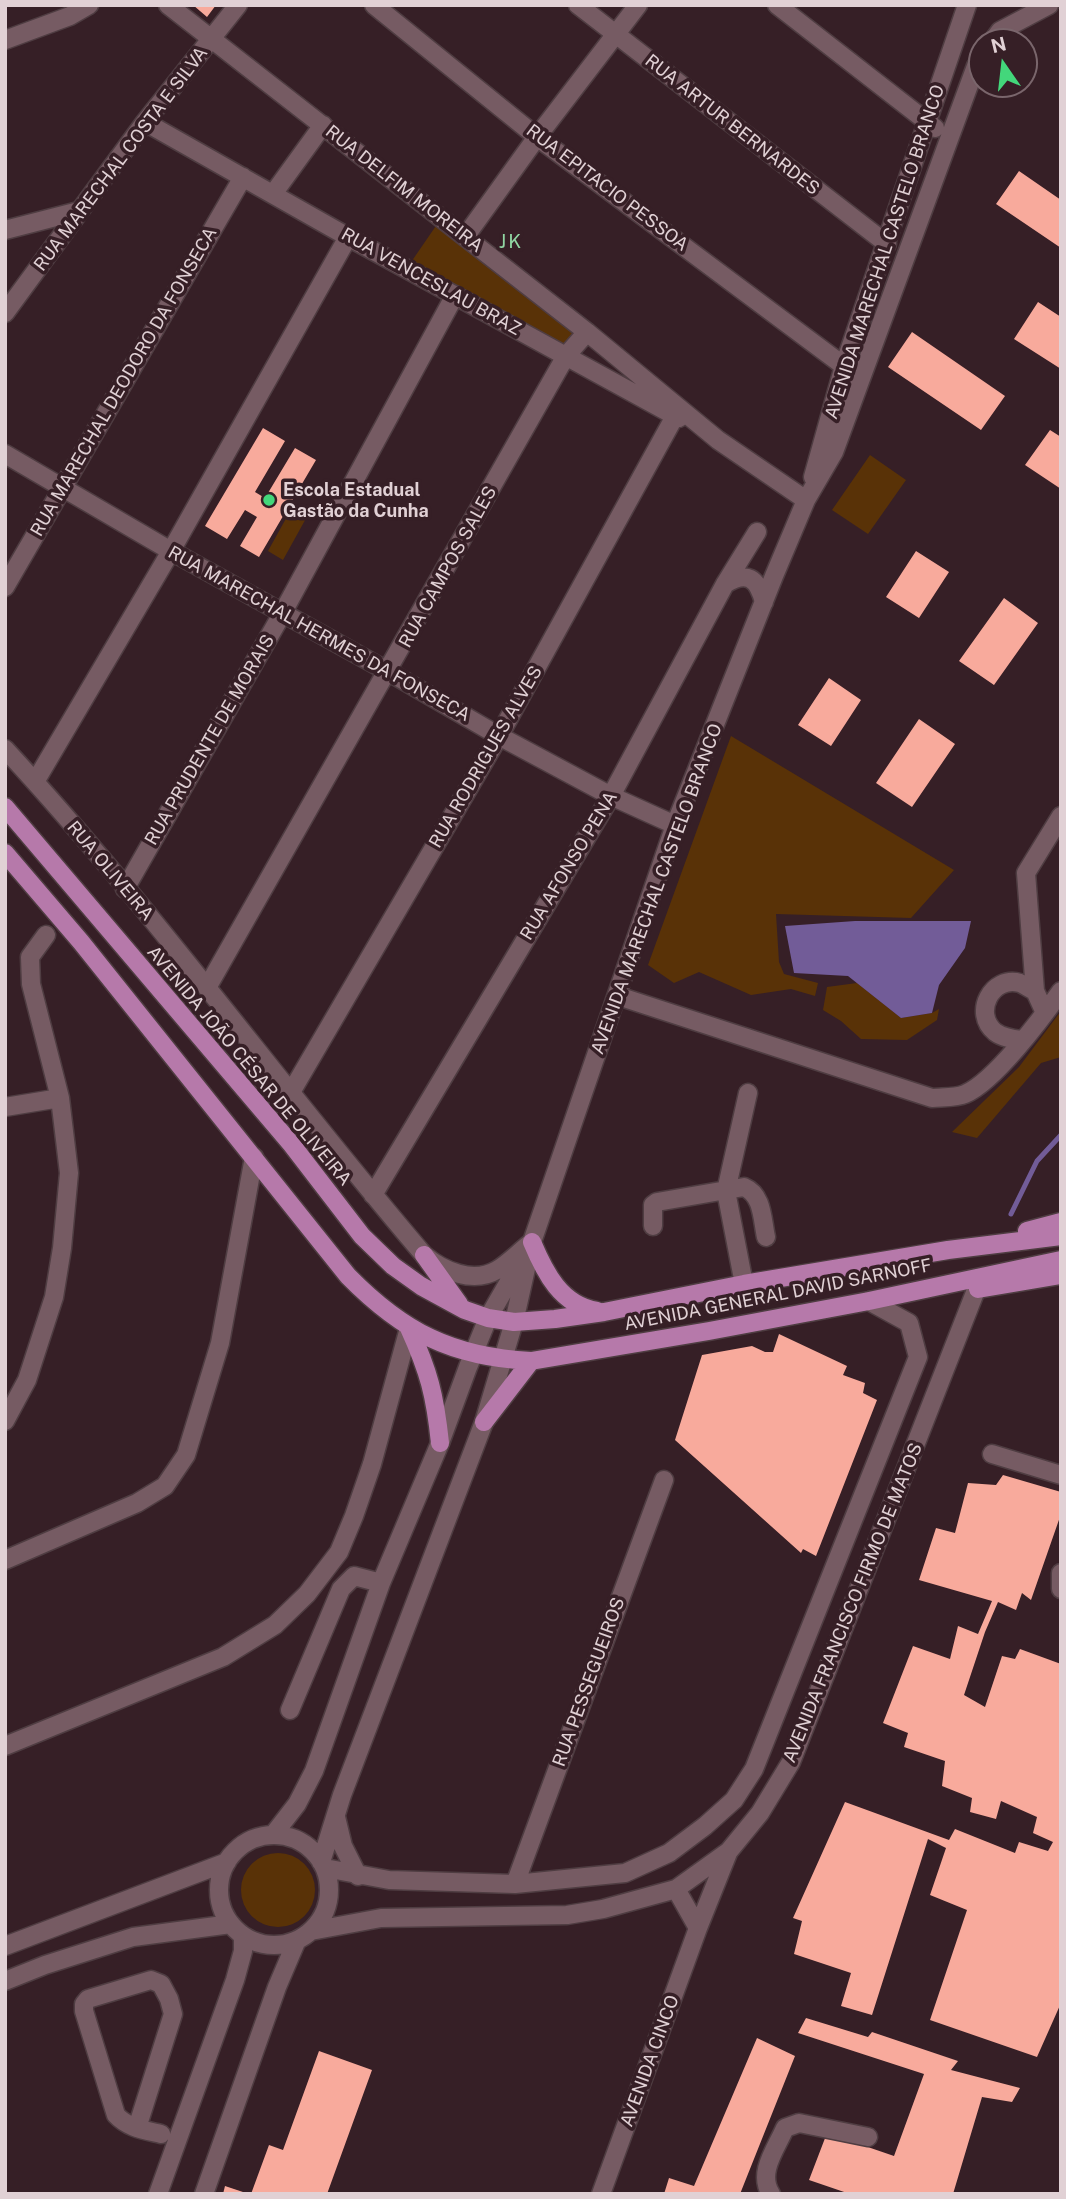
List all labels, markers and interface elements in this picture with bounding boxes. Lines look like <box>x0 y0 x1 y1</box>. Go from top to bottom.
north arrow <box>968 28 1038 98</box>
text: N <box>989 32 1008 57</box>
street label: RUA MARECHAL COSTA E SILVA <box>30 43 212 275</box>
street label: RUA ARTUR BERNARDES <box>640 50 824 200</box>
street label: AVENIDA MARECHAL CASTELO BRANCO <box>821 82 949 422</box>
street label: RUA EPITACIO PESSOA <box>522 120 692 256</box>
street label: RUA DELFIM MOREIRA <box>321 121 487 257</box>
street label: RUA MARECHAL DEODORO DA FONSECA <box>26 224 222 540</box>
street label: RUA VENCESLAU BRAZ <box>337 224 525 340</box>
district label: JK <box>499 231 523 253</box>
place label: Escola Estadual Gastão da Cunha <box>283 479 429 522</box>
street label: RUA CAMPOS SALES <box>395 483 501 651</box>
marker: Escola Estadual Gastão da Cunha <box>261 492 277 508</box>
street label: RUA MARECHAL HERMES DA FONSECA <box>164 542 474 726</box>
street label: RUA PRUDENTE DE MORAIS <box>141 631 279 849</box>
street label: RUA RODRIGUES ALVES <box>425 662 547 852</box>
street label: AVENIDA MARECHAL CASTELO BRANCO <box>587 721 727 1057</box>
street label: RUA AFONSO PENA <box>516 788 622 944</box>
street label: RUA OLIVEIRA <box>62 817 158 925</box>
street label: AVENIDA JOÃO CÉSAR DE OLIVEIRA <box>142 942 356 1190</box>
street label: AVENIDA GENERAL DAVID SARNOFF <box>622 1255 934 1335</box>
street label: AVENIDA FRANCISCO FIRMO DE MATOS <box>779 1440 927 1766</box>
street label: RUA PESSEGUEIROS <box>548 1594 630 1770</box>
street label: AVENIDA CINCO <box>616 1992 684 2130</box>

